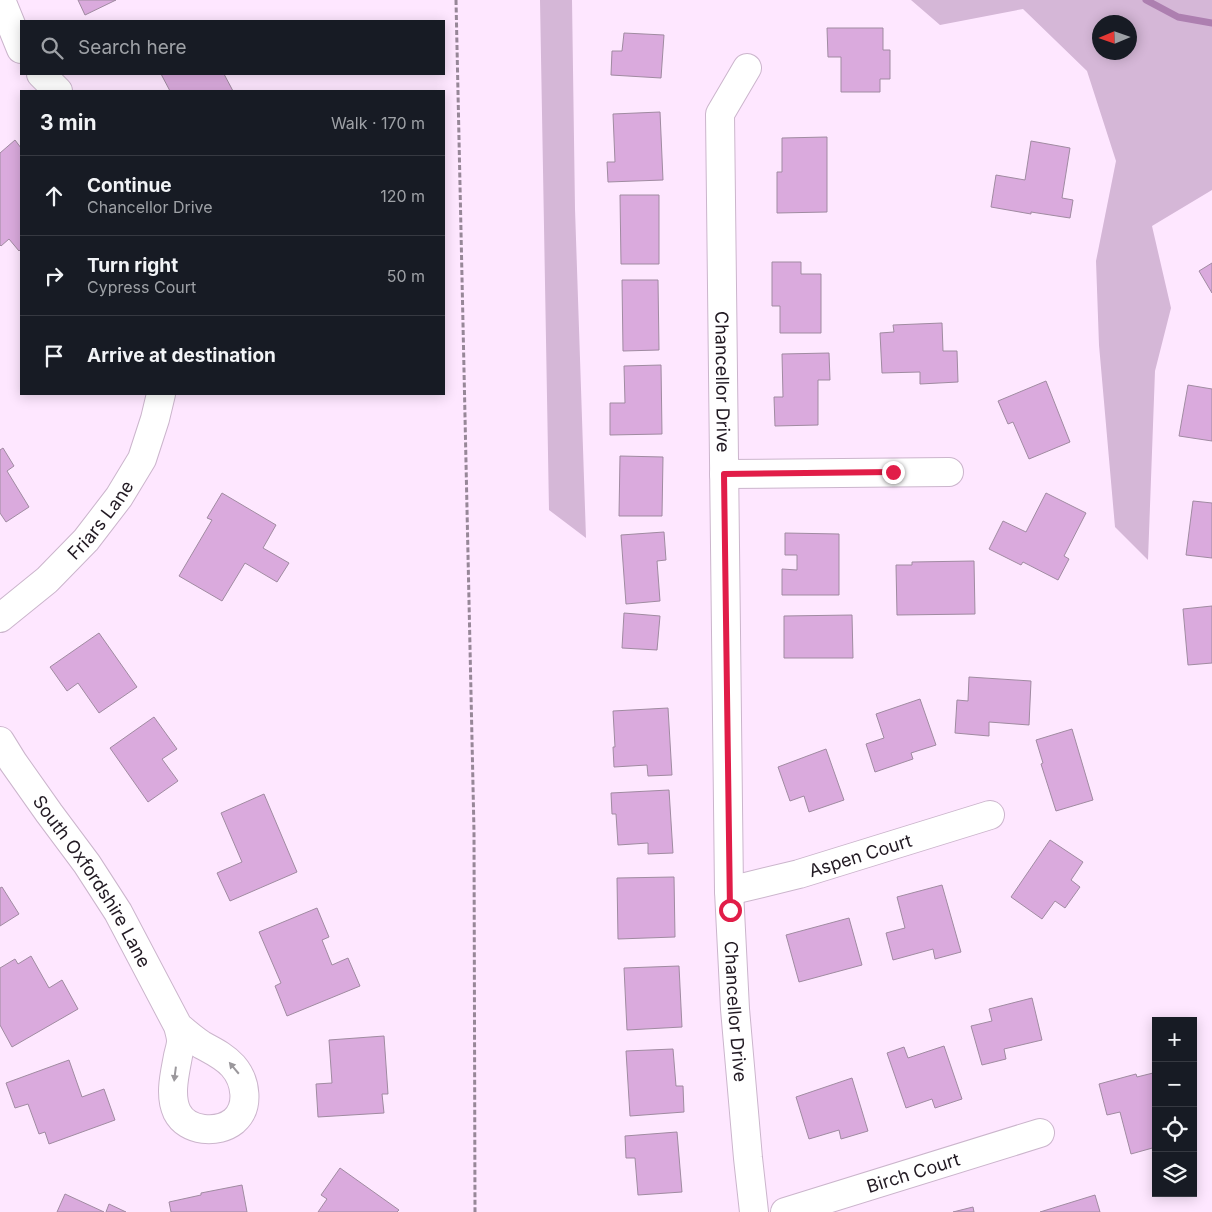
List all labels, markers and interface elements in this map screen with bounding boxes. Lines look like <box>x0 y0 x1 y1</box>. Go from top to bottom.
north arrow <box>1092 15 1137 60</box>
search box <box>20 20 445 75</box>
icon: search <box>38 34 66 62</box>
text: Search here <box>78 36 187 59</box>
text: 3 min <box>40 110 96 135</box>
text: Walk · 170 m <box>331 113 425 133</box>
text: Continue <box>87 174 172 197</box>
icon: ahead <box>40 182 68 210</box>
text: 120 m <box>380 186 425 206</box>
text: Chancellor Drive <box>87 197 213 217</box>
text: Turn right <box>87 254 178 277</box>
icon: right <box>40 262 68 290</box>
text: 50 m <box>387 266 425 286</box>
text: Cypress Court <box>87 277 196 297</box>
street label: Chancellor Drive <box>712 311 734 452</box>
icon: arrive <box>40 342 68 370</box>
text: Arrive at destination <box>87 344 276 367</box>
route end <box>882 461 905 484</box>
street label: Friars Lane <box>63 476 137 563</box>
street label: South Oxfordshire Lane <box>29 791 156 971</box>
street label: Aspen Court <box>806 829 914 881</box>
route start <box>719 899 742 922</box>
street label: Chancellor Drive <box>721 940 752 1083</box>
map controls <box>1152 1017 1197 1197</box>
button: + <box>1152 1017 1197 1062</box>
one-way arrow <box>228 1062 239 1075</box>
button: − <box>1152 1062 1197 1107</box>
one-way arrow <box>171 1066 179 1082</box>
button: locate <box>1152 1107 1197 1152</box>
street label: Birch Court <box>864 1148 962 1197</box>
button: layers <box>1152 1152 1197 1197</box>

